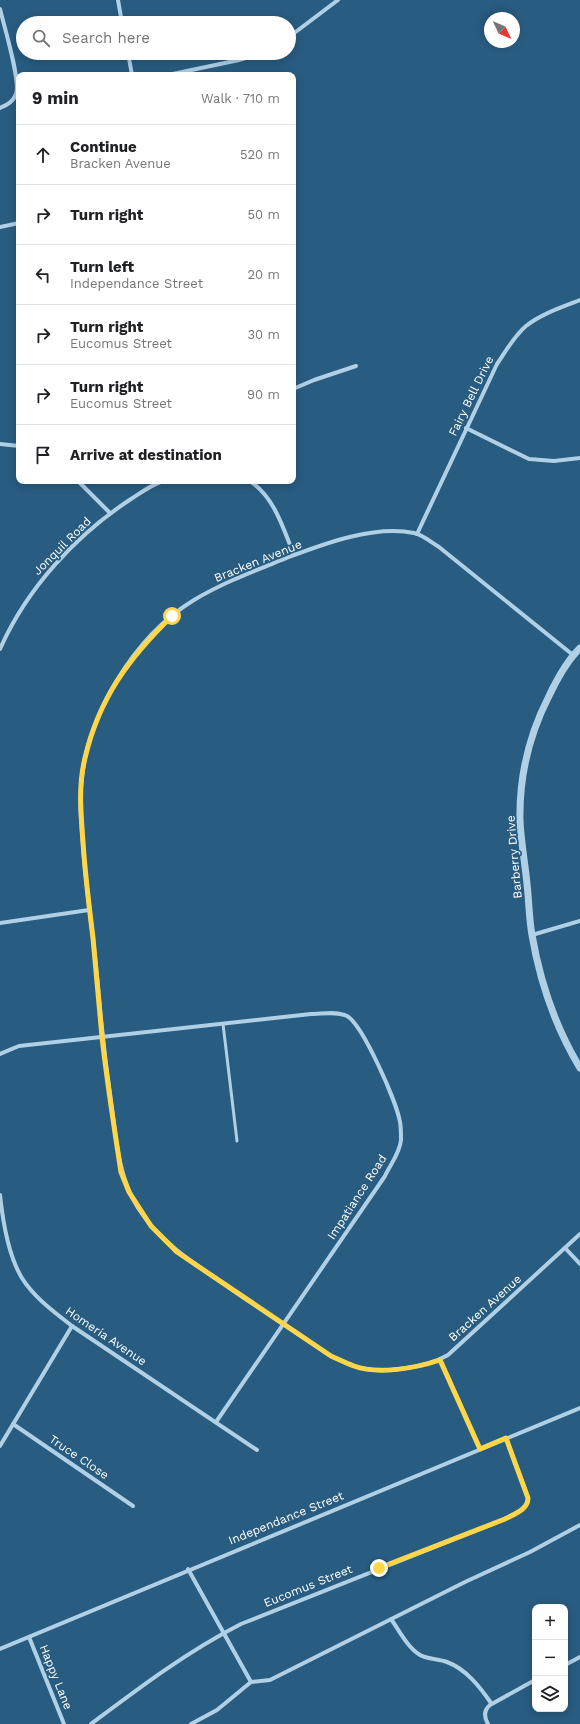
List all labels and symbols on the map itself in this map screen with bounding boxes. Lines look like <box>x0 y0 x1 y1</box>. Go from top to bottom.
north arrow <box>484 12 520 48</box>
street label: Fairy Bell Drive <box>446 354 496 438</box>
street label: Jonquil Road <box>30 514 94 578</box>
street label: Bracken Avenue <box>212 537 304 585</box>
route start <box>163 607 181 625</box>
street label: Barberry Drive <box>503 815 525 899</box>
street label: Impatiance Road <box>324 1152 390 1242</box>
street label: Bracken Avenue <box>446 1272 524 1344</box>
street label: Homeria Avenue <box>63 1304 149 1368</box>
street label: Truce Close <box>47 1432 111 1482</box>
street label: Independance Street <box>226 1488 346 1548</box>
route end <box>370 1559 388 1577</box>
street label: Eucomus Street <box>262 1562 354 1610</box>
street label: Happy Lane <box>37 1643 75 1712</box>

